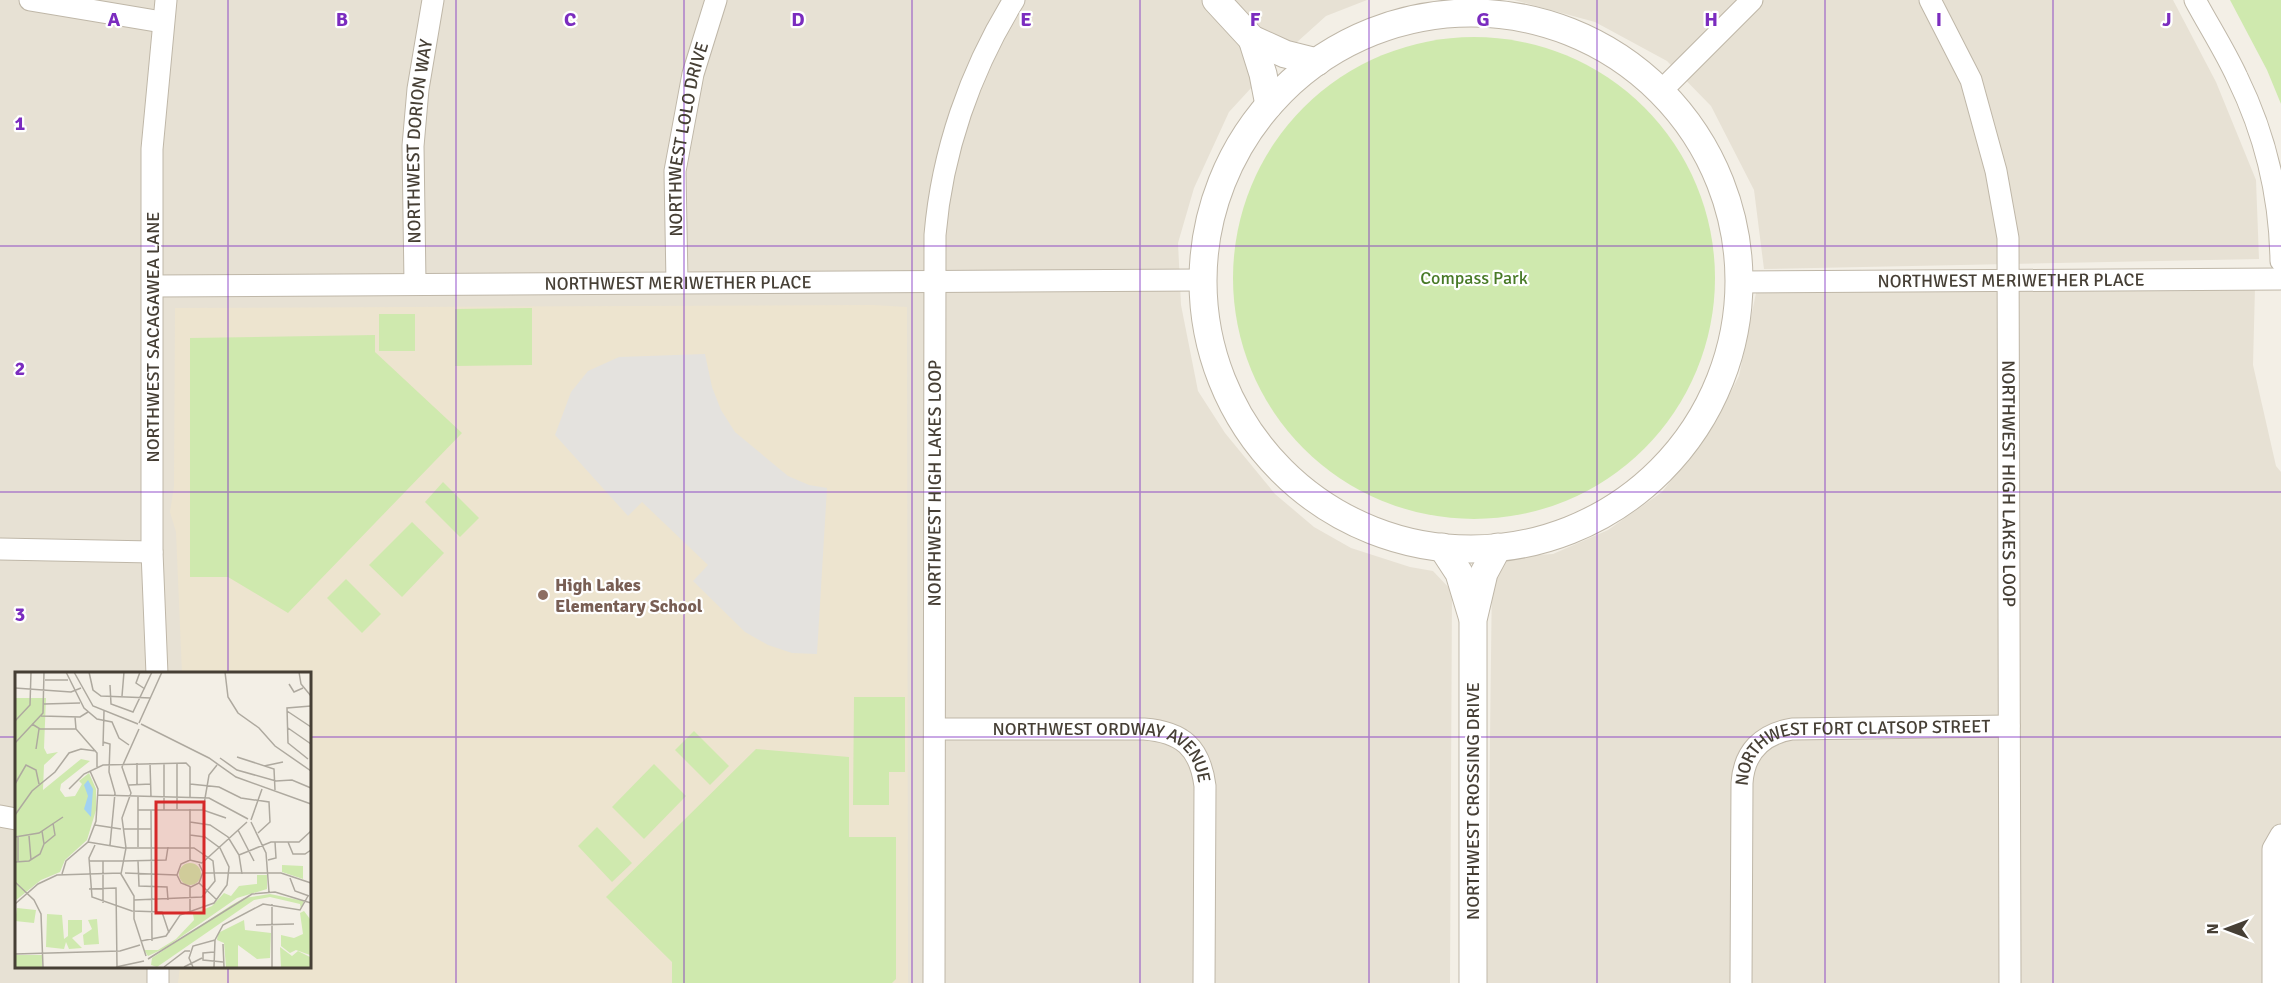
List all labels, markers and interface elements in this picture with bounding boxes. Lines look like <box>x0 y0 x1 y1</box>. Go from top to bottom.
text: A <box>108 7 121 32</box>
text: B <box>336 7 348 32</box>
text: C <box>564 7 576 32</box>
text: D <box>791 7 805 32</box>
text: E <box>1020 7 1032 32</box>
text: F <box>1250 7 1261 32</box>
text: G <box>1476 7 1490 32</box>
text: H <box>1704 7 1718 32</box>
text: I <box>1936 7 1942 32</box>
text: J <box>2162 7 2172 32</box>
street label: NORTHWEST DORION WAY <box>402 37 437 244</box>
street label: NORTHWEST LOLO DRIVE <box>664 39 713 237</box>
text: 1 <box>15 111 26 136</box>
street label: NORTHWEST SACAGAWEA LANE <box>142 211 164 463</box>
park label: Compass Park <box>1420 267 1528 289</box>
street label: NORTHWEST MERIWETHER PLACE <box>1877 269 2145 292</box>
street label: NORTHWEST MERIWETHER PLACE <box>544 271 812 295</box>
text: 2 <box>15 356 25 381</box>
street label: NORTHWEST HIGH LAKES LOOP <box>924 360 946 606</box>
street label: NORTHWEST HIGH LAKES LOOP <box>1997 360 2020 607</box>
place label: High Lakes Elementary School <box>555 574 703 617</box>
marker: High Lakes Elementary School <box>536 588 550 602</box>
text: 3 <box>15 602 25 627</box>
inset map <box>15 672 310 968</box>
street label: NORTHWEST CROSSING DRIVE <box>1462 682 1484 920</box>
street label: NORTHWEST FORT CLATSOP STREET <box>1731 715 1991 787</box>
street label: NORTHWEST ORDWAY AVENUE <box>993 718 1215 785</box>
north arrow <box>2197 899 2257 959</box>
text: N <box>2203 923 2223 935</box>

